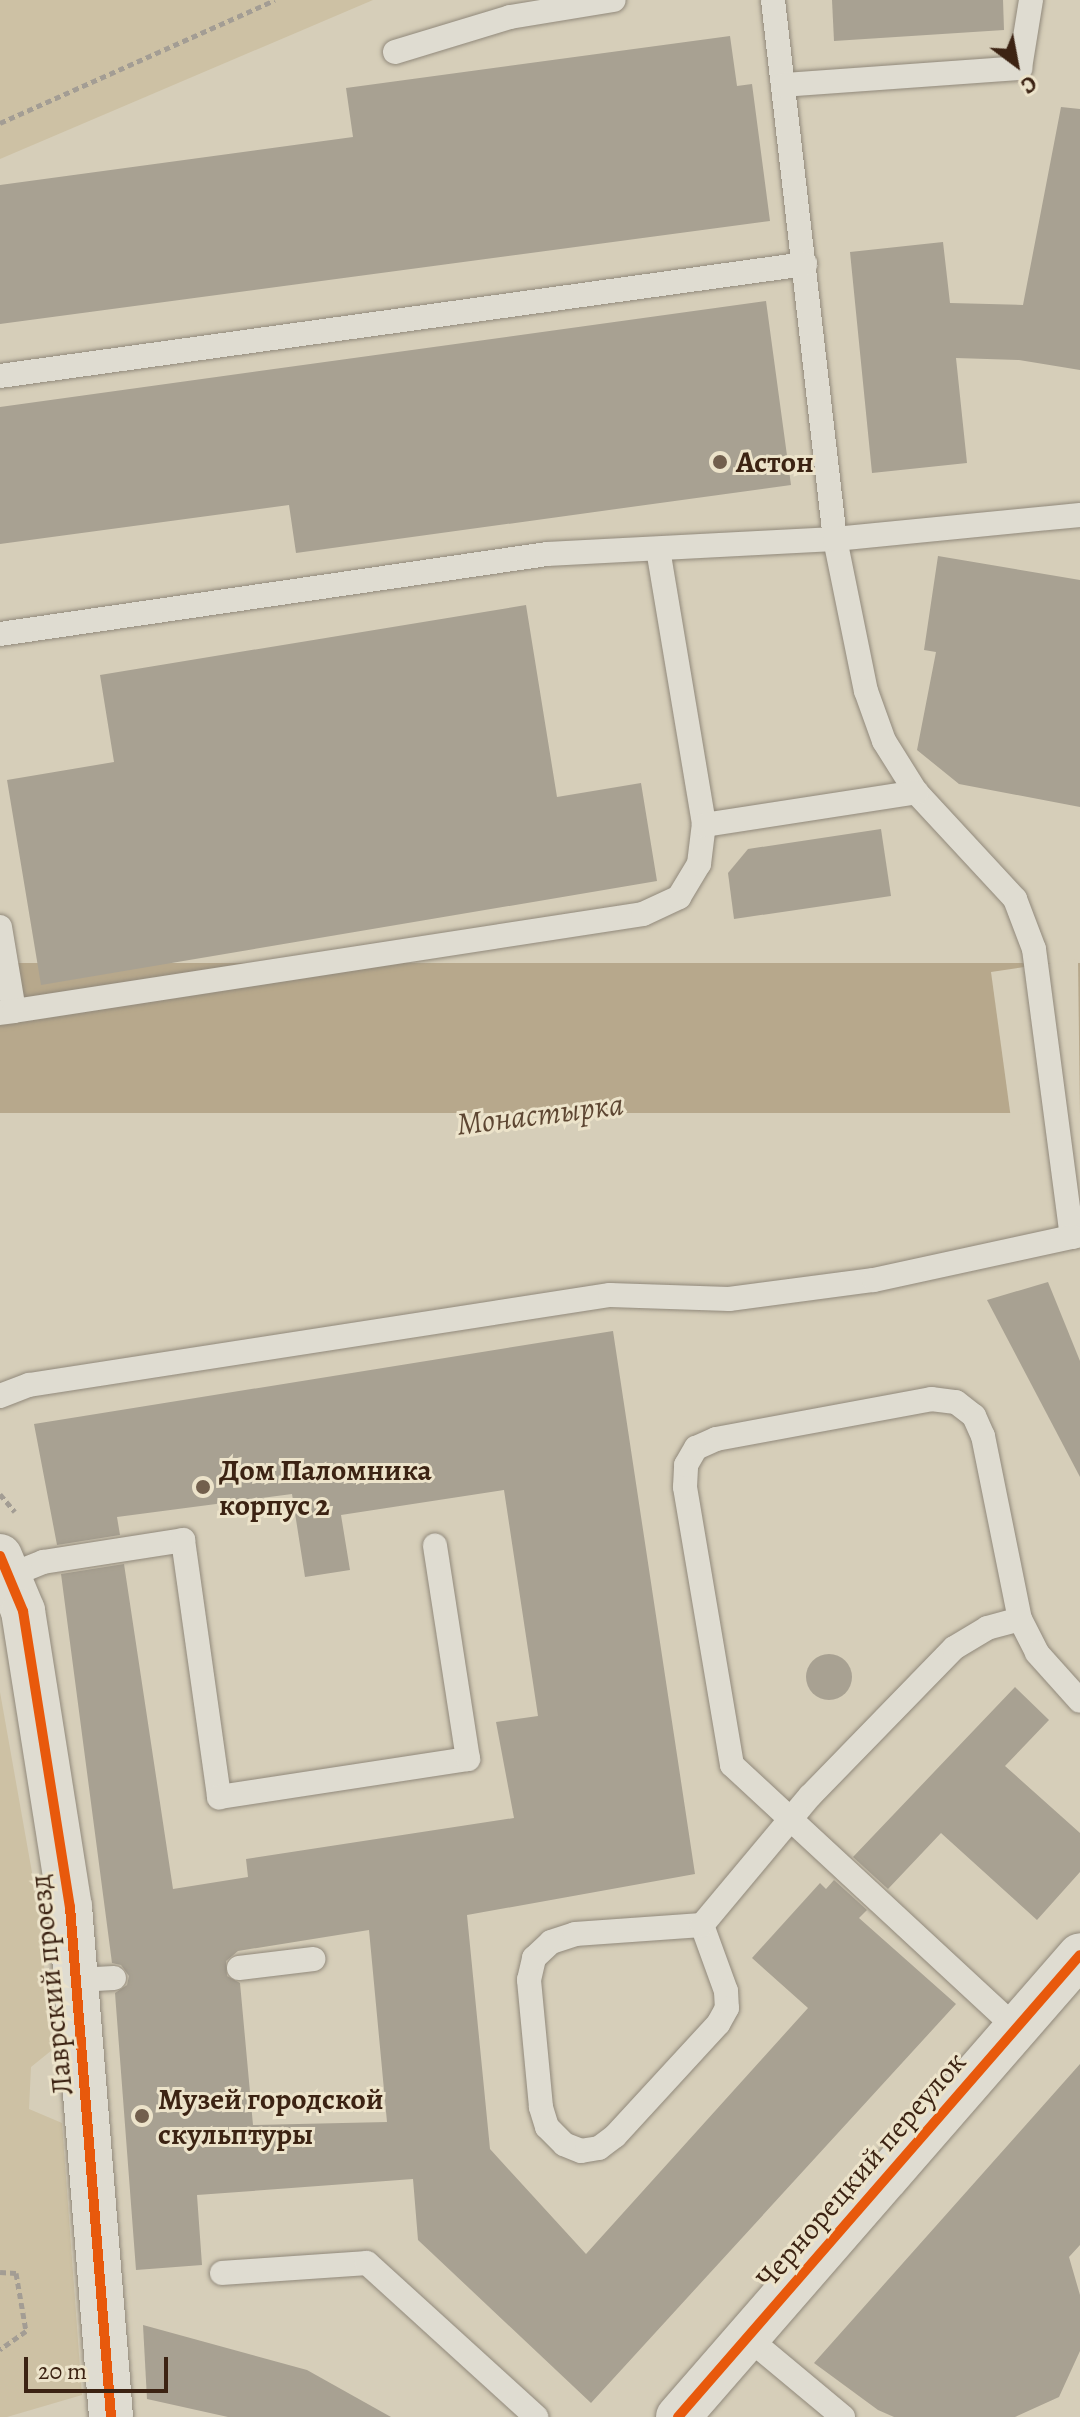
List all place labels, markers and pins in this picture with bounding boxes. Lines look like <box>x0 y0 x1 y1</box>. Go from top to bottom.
place label: Астон <box>736 444 814 480</box>
marker: Астон <box>711 453 729 471</box>
place label: Дом Паломника корпус 2 <box>219 1452 432 1522</box>
marker: Дом Паломника корпус 2 <box>194 1478 212 1496</box>
place label: Музей городской скульптуры <box>158 2081 383 2152</box>
marker: Музей городской скульптуры <box>133 2107 151 2125</box>

